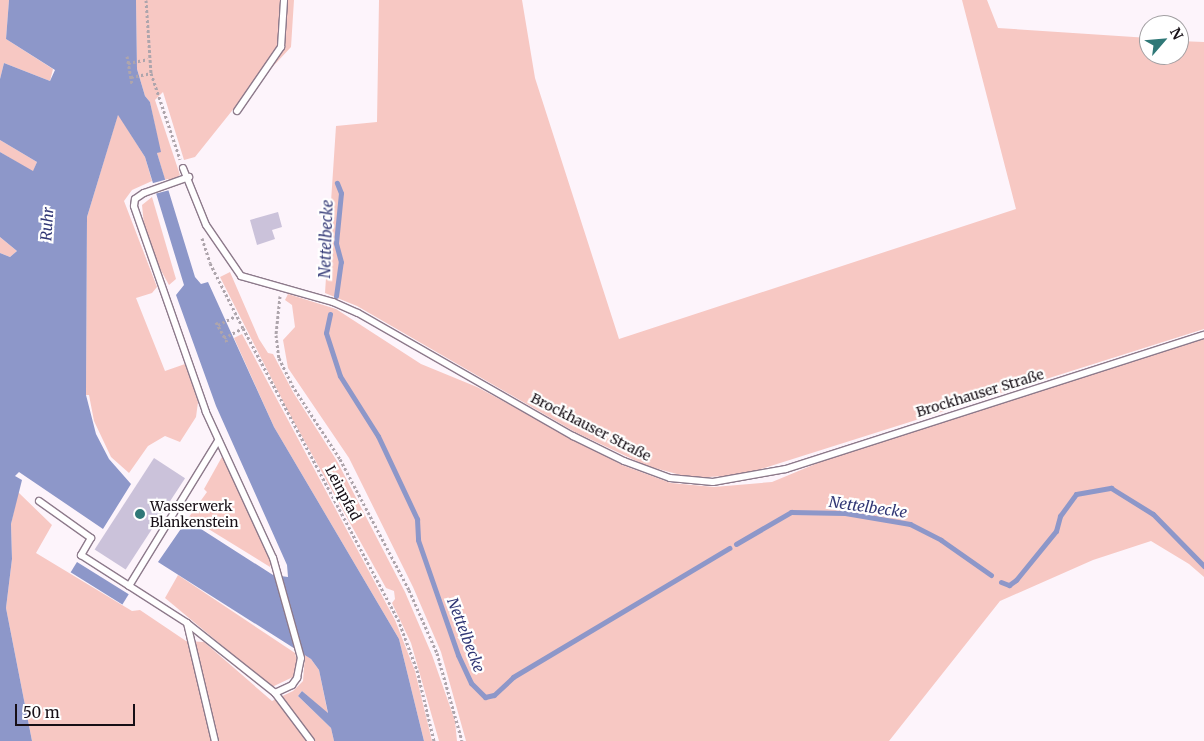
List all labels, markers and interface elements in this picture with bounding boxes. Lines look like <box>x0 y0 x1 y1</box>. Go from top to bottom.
north arrow <box>1139 15 1189 65</box>
text: N <box>1166 25 1187 43</box>
water label: Nettelbecke <box>316 199 336 279</box>
water label: Ruhr <box>37 207 57 241</box>
street label: Brockhauser Straße <box>914 366 1046 420</box>
street label: Brockhauser Straße <box>528 389 654 465</box>
street label: Leinpfad <box>322 463 364 523</box>
water label: Nettelbecke <box>828 493 908 521</box>
place label: Wasserwerk Blankenstein <box>150 498 239 530</box>
marker: Wasserwerk Blankenstein <box>134 508 146 520</box>
water label: Nettelbecke <box>443 595 489 675</box>
scale bar <box>18 694 138 726</box>
text: 50 m <box>23 703 60 722</box>

